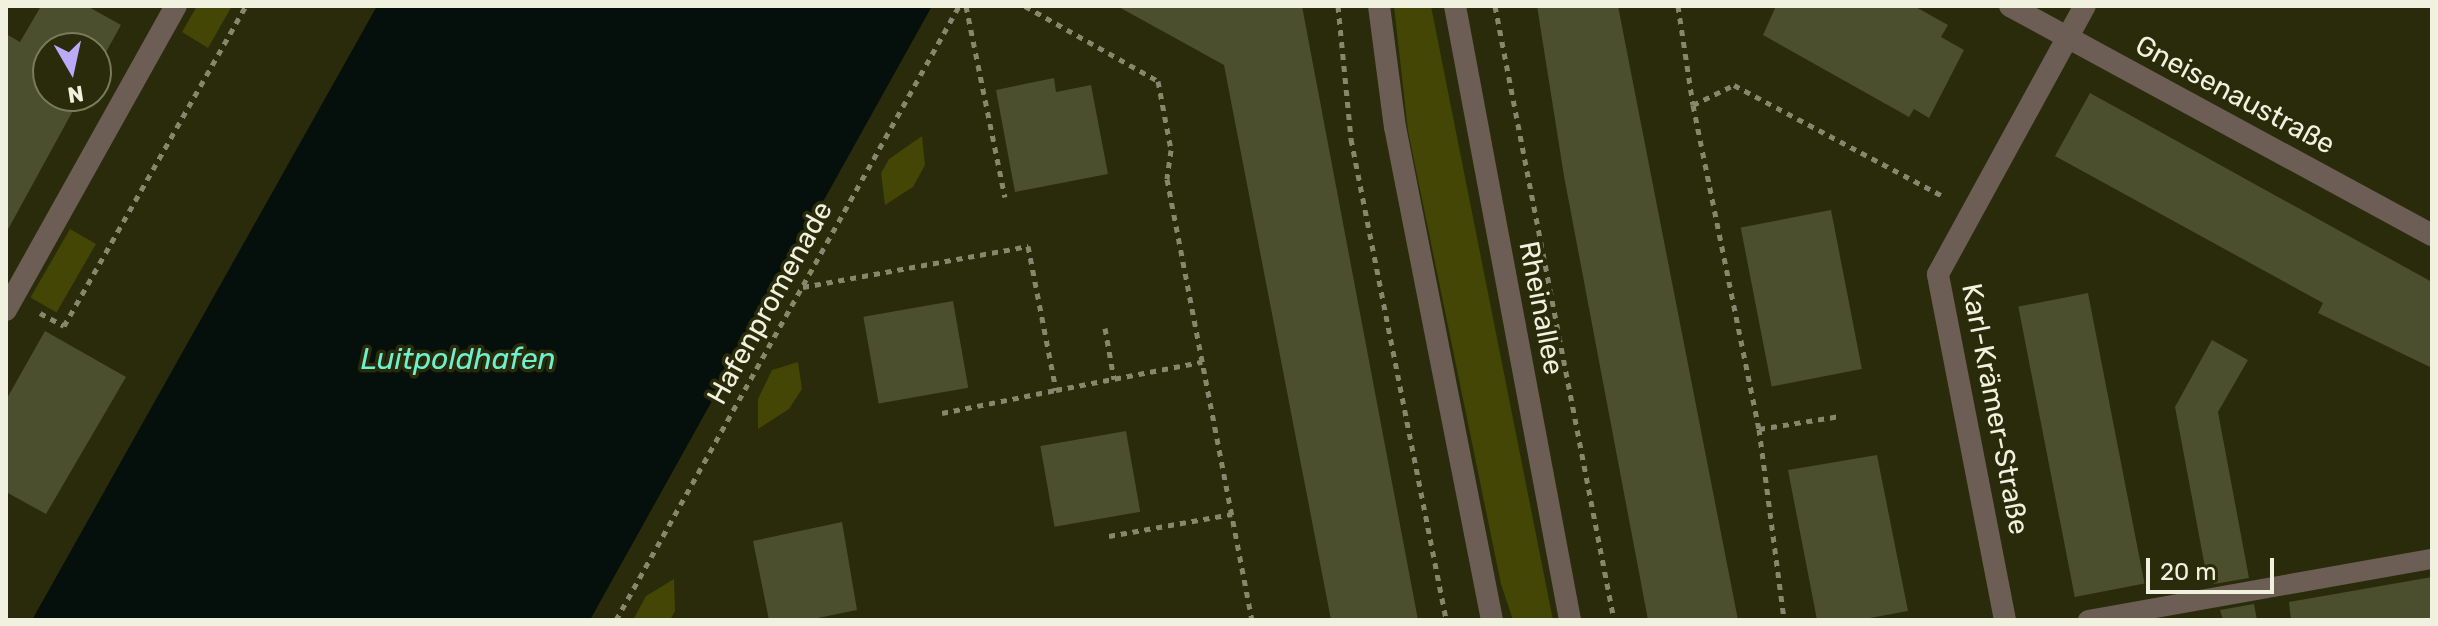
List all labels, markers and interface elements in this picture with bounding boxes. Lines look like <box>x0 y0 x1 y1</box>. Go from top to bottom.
street label: Gneisenaustraße <box>2130 28 2340 162</box>
north arrow <box>32 32 112 112</box>
text: N <box>66 80 85 109</box>
street label: Hafenpromenade <box>700 196 840 410</box>
street label: Rheinallee <box>1512 238 1570 378</box>
street label: Karl-Krämer-Straße <box>1954 281 2036 537</box>
water label: Luitpoldhafen <box>360 341 556 377</box>
scale bar <box>2150 542 2278 592</box>
text: 20 m <box>2160 558 2217 586</box>

